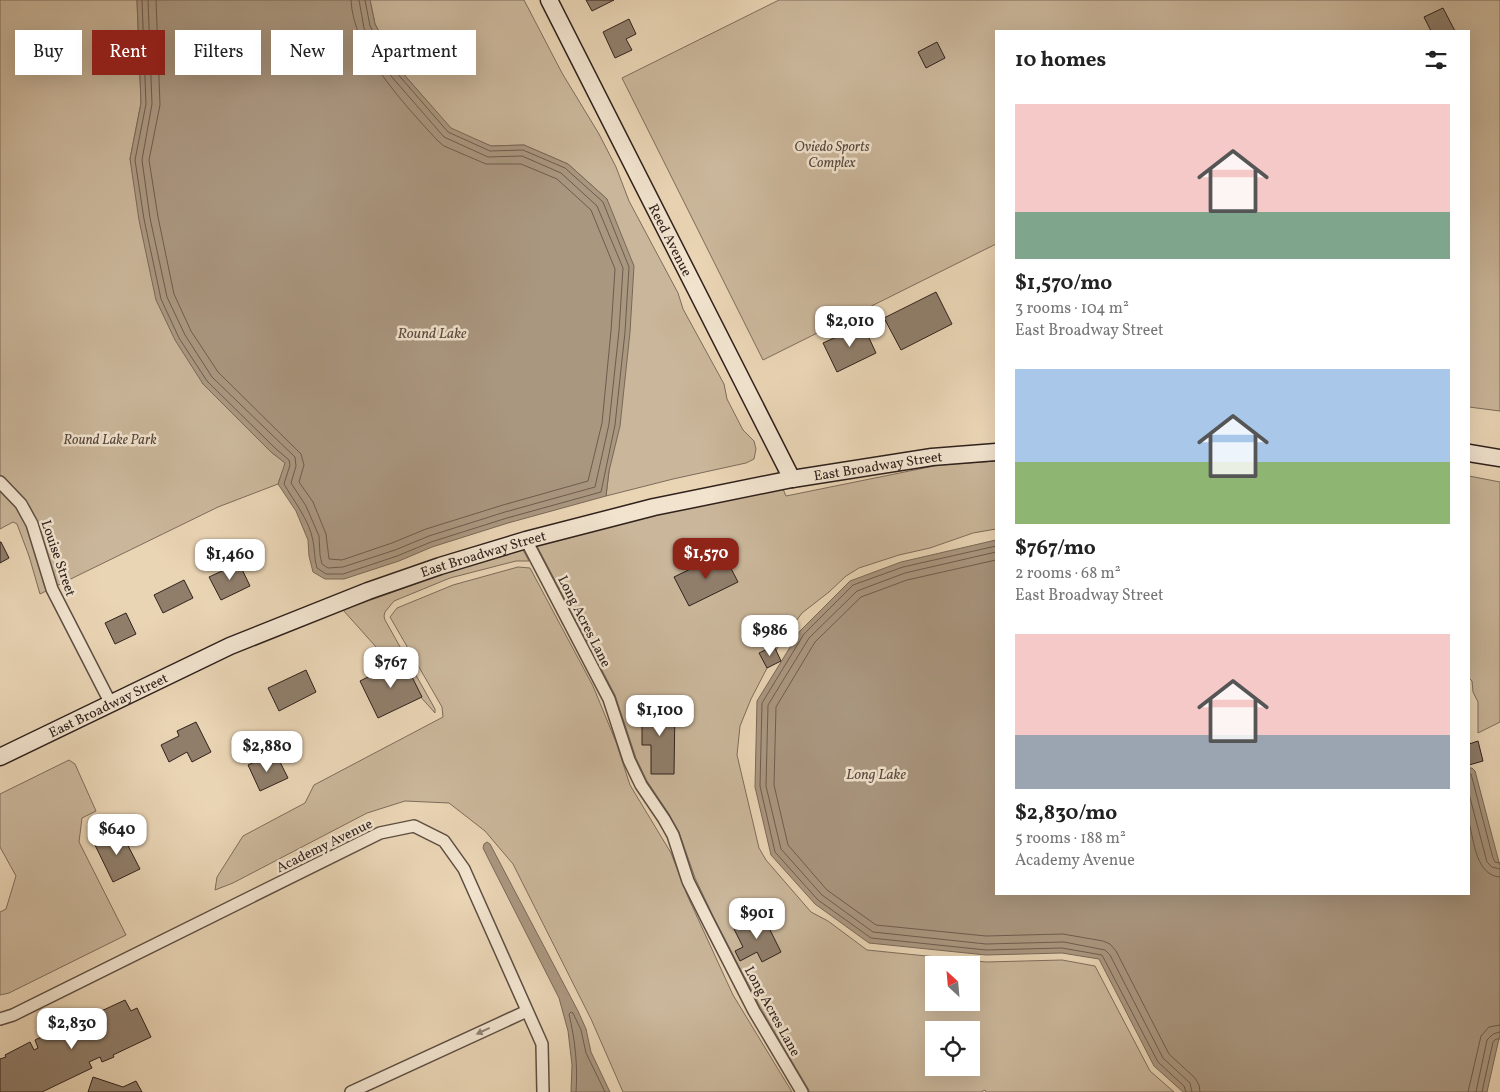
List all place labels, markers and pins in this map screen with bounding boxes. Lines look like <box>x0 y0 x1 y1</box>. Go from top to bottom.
pin: $2,010 <box>809 306 891 348</box>
pin: $1,460 <box>189 538 271 581</box>
pin: $1,570 <box>665 538 747 580</box>
pin: $986 <box>740 614 800 657</box>
pin: $767 <box>361 646 421 689</box>
pin: $1,100 <box>619 694 701 737</box>
pin: $2,880 <box>226 730 308 773</box>
pin: $640 <box>87 814 147 856</box>
pin: $901 <box>727 898 787 940</box>
pin: $2,830 <box>31 1008 113 1050</box>

